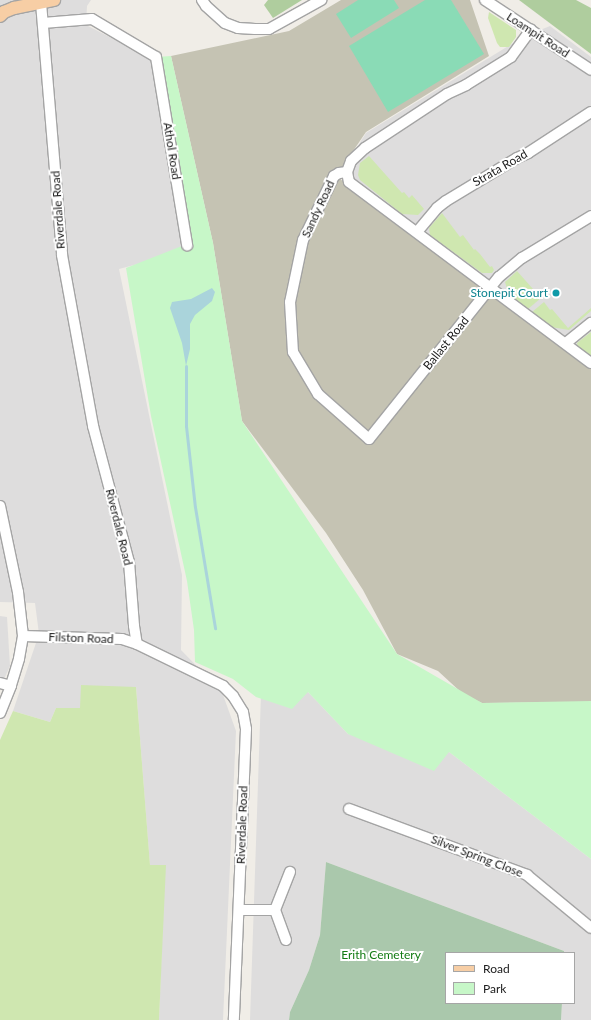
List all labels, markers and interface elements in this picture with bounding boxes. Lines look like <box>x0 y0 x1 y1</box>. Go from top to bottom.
street label: Loampit Road <box>504 9 572 61</box>
street label: Athol Road <box>160 121 184 181</box>
street label: Strata Road <box>470 147 530 189</box>
street label: Riverdale Road <box>48 170 68 250</box>
street label: Sandy Road <box>298 178 338 240</box>
place label: Stonepit Court <box>471 286 548 300</box>
marker: Stonepit Court <box>551 288 561 298</box>
street label: Ballast Road <box>420 313 472 373</box>
street label: Riverdale Road <box>103 487 135 567</box>
street label: Filston Road <box>48 630 114 646</box>
street label: Riverdale Road <box>233 786 251 864</box>
street label: Silver Spring Close <box>429 832 525 880</box>
park label: Erith Cemetery <box>341 948 421 962</box>
legend <box>445 952 575 1004</box>
text: Road <box>483 961 510 976</box>
text: Park <box>483 981 506 996</box>

